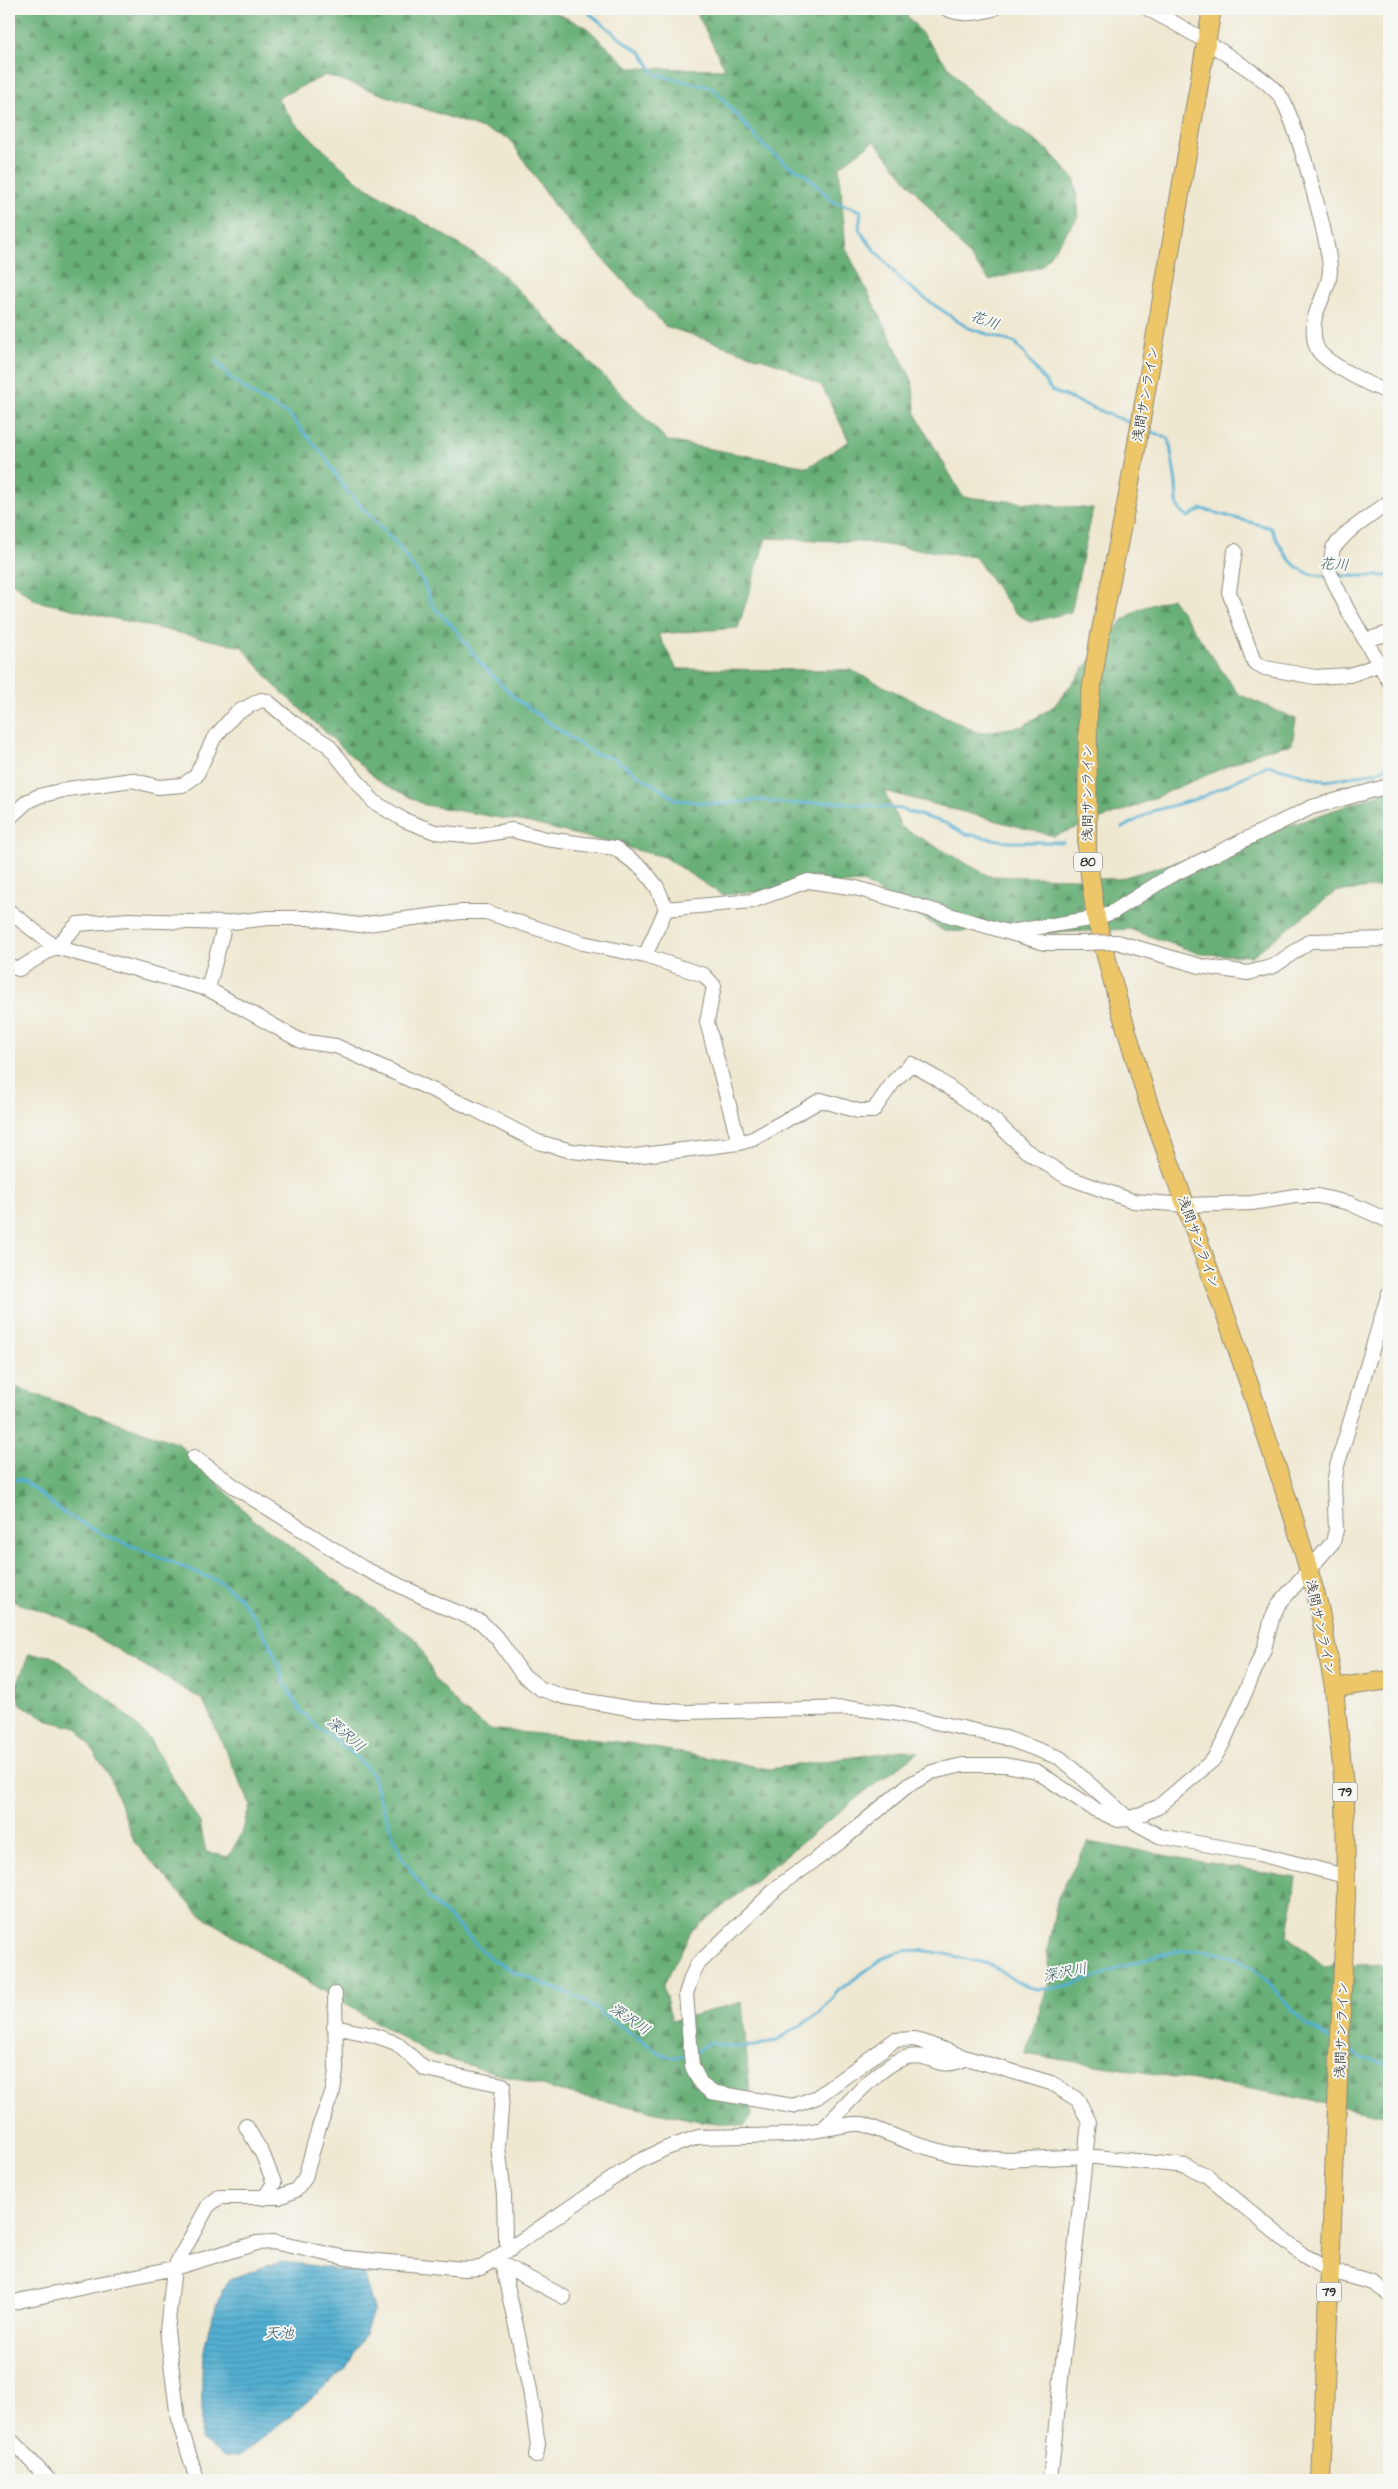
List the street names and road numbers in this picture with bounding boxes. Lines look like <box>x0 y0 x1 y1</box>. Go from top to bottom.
street label: 浅間サンライン <box>1128 344 1164 444</box>
street label: 浅間サンライン <box>1078 744 1098 842</box>
road number: 80 <box>1074 852 1102 872</box>
street label: 浅間サンライン <box>1172 1193 1224 1292</box>
street label: 浅間サンライン <box>1300 1577 1340 1677</box>
road number: 79 <box>1332 1782 1358 1801</box>
street label: 浅間サンライン <box>1330 1981 1354 2079</box>
road number: 79 <box>1316 2282 1342 2302</box>

